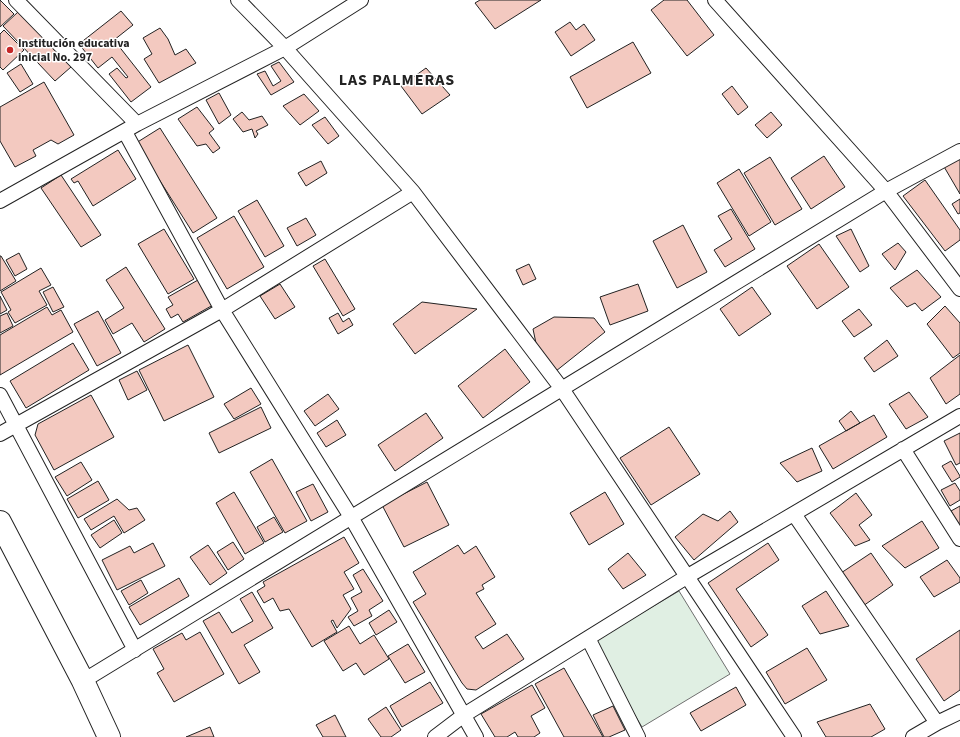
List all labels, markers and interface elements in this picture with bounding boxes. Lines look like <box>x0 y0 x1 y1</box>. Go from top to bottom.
place label: Institución educativa inicial No. 297 <box>18 35 130 66</box>
marker: Institución educativa inicial No. 297 <box>5 45 15 55</box>
district label: LAS PALMERAS <box>339 69 455 91</box>

